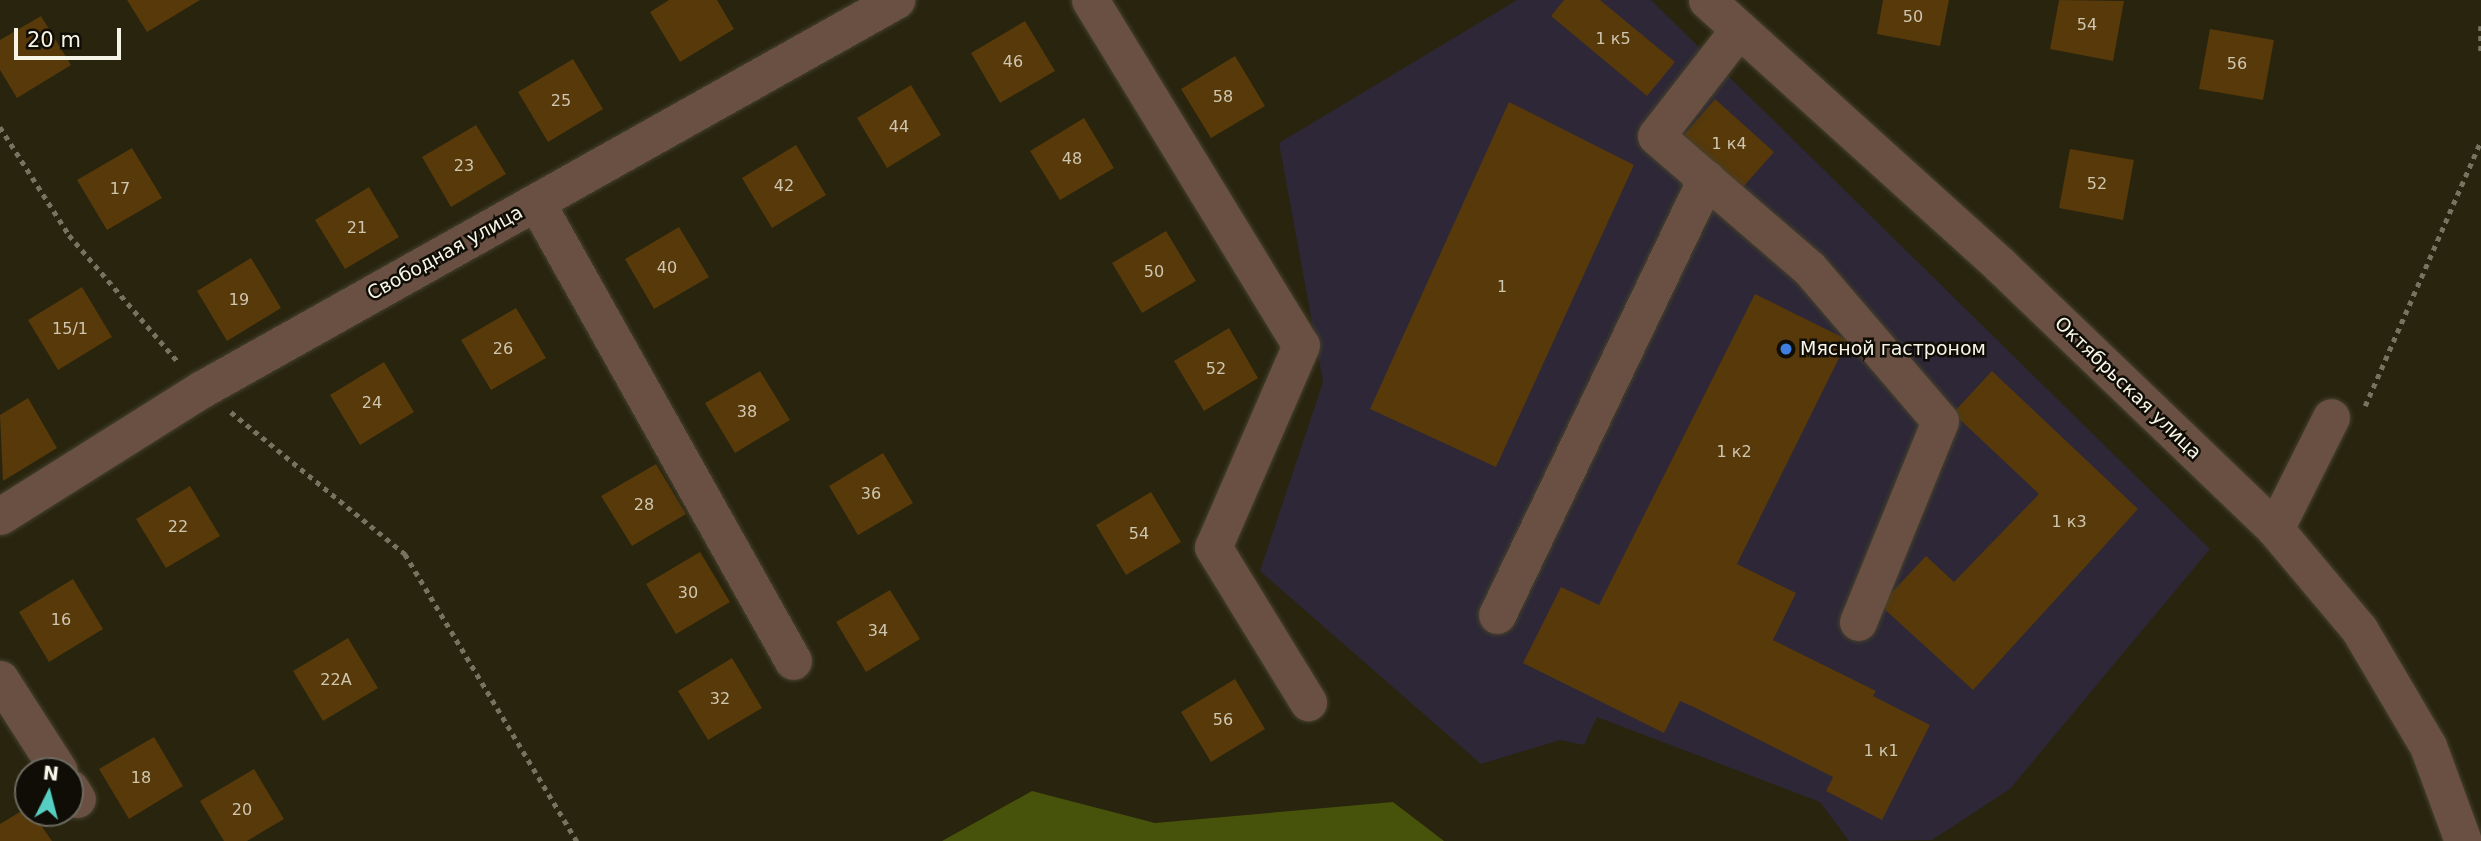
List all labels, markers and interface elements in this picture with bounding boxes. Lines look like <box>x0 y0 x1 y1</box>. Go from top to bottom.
house number: 50 <box>1903 7 1923 27</box>
scale bar <box>18 14 124 58</box>
house number: 54 <box>2077 15 2097 35</box>
text: 20 m <box>27 28 81 52</box>
house number: 1 к5 <box>1595 29 1631 49</box>
house number: 46 <box>1003 52 1023 72</box>
house number: 56 <box>2227 54 2247 74</box>
house number: 58 <box>1213 87 1233 107</box>
house number: 25 <box>551 91 571 111</box>
house number: 44 <box>889 117 909 137</box>
house number: 1 к4 <box>1711 134 1747 154</box>
house number: 48 <box>1062 149 1082 169</box>
house number: 23 <box>454 156 474 176</box>
house number: 52 <box>2087 174 2107 194</box>
house number: 42 <box>774 176 794 196</box>
house number: 17 <box>110 179 130 199</box>
street label: Свободная улица <box>363 201 527 305</box>
house number: 21 <box>347 218 367 238</box>
house number: 40 <box>657 258 677 278</box>
house number: 50 <box>1144 262 1164 282</box>
house number: 1 <box>1497 277 1507 297</box>
house number: 19 <box>229 290 249 310</box>
street label: Октябрьская улица <box>2050 312 2206 464</box>
house number: 15/1 <box>52 319 88 339</box>
place label: Мясной гастроном <box>1800 338 1986 360</box>
house number: 26 <box>493 339 513 359</box>
marker: Мясной гастроном <box>1778 341 1794 357</box>
house number: 52 <box>1206 359 1226 379</box>
house number: 24 <box>362 393 382 413</box>
house number: 38 <box>737 402 757 422</box>
house number: 1 к2 <box>1716 442 1752 462</box>
house number: 36 <box>861 484 881 504</box>
house number: 28 <box>634 495 654 515</box>
house number: 1 к3 <box>2051 512 2087 532</box>
house number: 22 <box>168 517 188 537</box>
house number: 54 <box>1129 524 1149 544</box>
house number: 30 <box>678 583 698 603</box>
house number: 16 <box>51 610 71 630</box>
house number: 34 <box>868 621 888 641</box>
house number: 22А <box>320 670 352 690</box>
house number: 32 <box>710 689 730 709</box>
house number: 56 <box>1213 710 1233 730</box>
house number: 1 к1 <box>1863 741 1899 761</box>
north arrow <box>14 757 84 827</box>
text: N <box>42 761 60 785</box>
house number: 18 <box>131 768 151 788</box>
house number: 20 <box>232 800 252 820</box>

